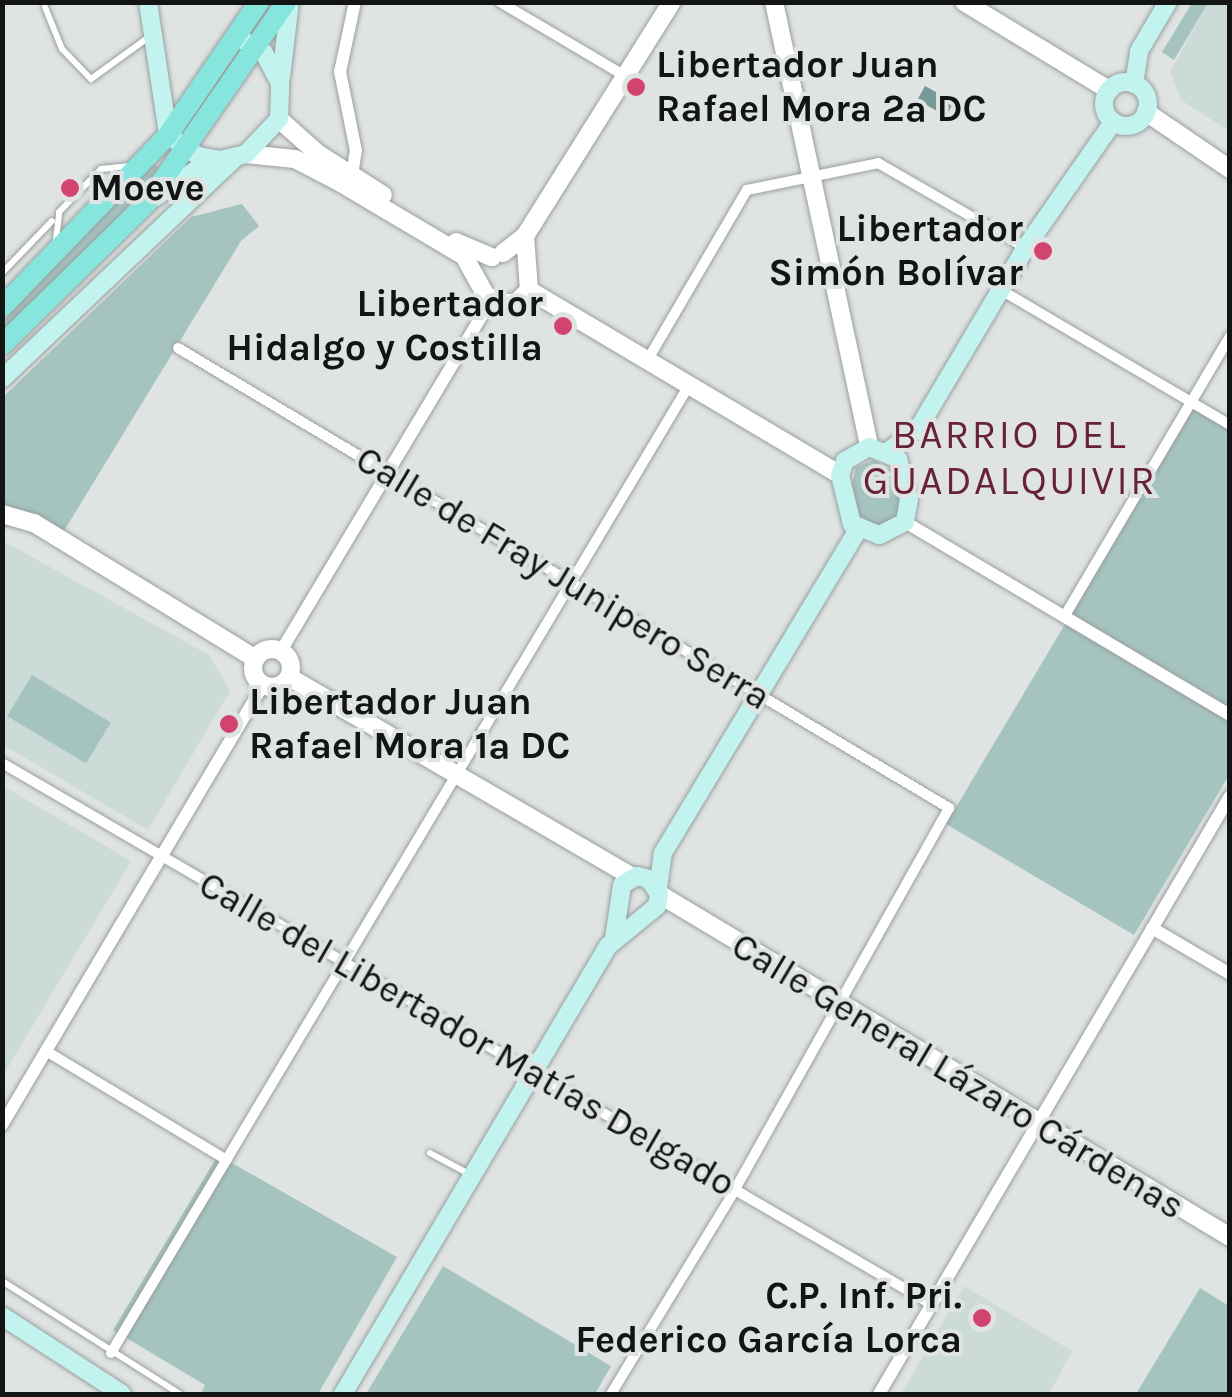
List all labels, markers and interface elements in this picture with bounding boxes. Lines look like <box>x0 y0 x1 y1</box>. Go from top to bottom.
place label: Libertador Juan Rafael Mora 2ª DC <box>656 42 987 132</box>
marker: Libertador Juan Rafael Mora 2ª DC <box>625 76 647 98</box>
place label: Moeve <box>90 165 205 211</box>
marker: Moeve <box>59 177 81 199</box>
place label: Libertador Simón Bolívar <box>768 206 1023 296</box>
marker: Libertador Simón Bolívar <box>1032 240 1054 262</box>
place label: Libertador Hidalgo y Costilla <box>226 281 543 370</box>
marker: Libertador Hidalgo y Costilla <box>552 315 574 337</box>
district label: BARRIO DEL GUADALQUIVIR <box>863 411 1157 505</box>
street label: Calle de Fray Junipero Serra <box>348 436 778 720</box>
place label: Libertador Juan Rafael Mora 1ª DC <box>249 679 570 768</box>
marker: Libertador Juan Rafael Mora 1ª DC <box>218 713 240 735</box>
street label: Calle del Libertador Matías Delgado <box>191 861 743 1207</box>
street label: Calle General Lázaro Cárdenas <box>724 923 1192 1229</box>
place label: C.P. Inf. Pri. Federico García Lorca <box>575 1273 962 1362</box>
marker: C.P. Inf. Pri. Federico García Lorca <box>971 1307 993 1329</box>

